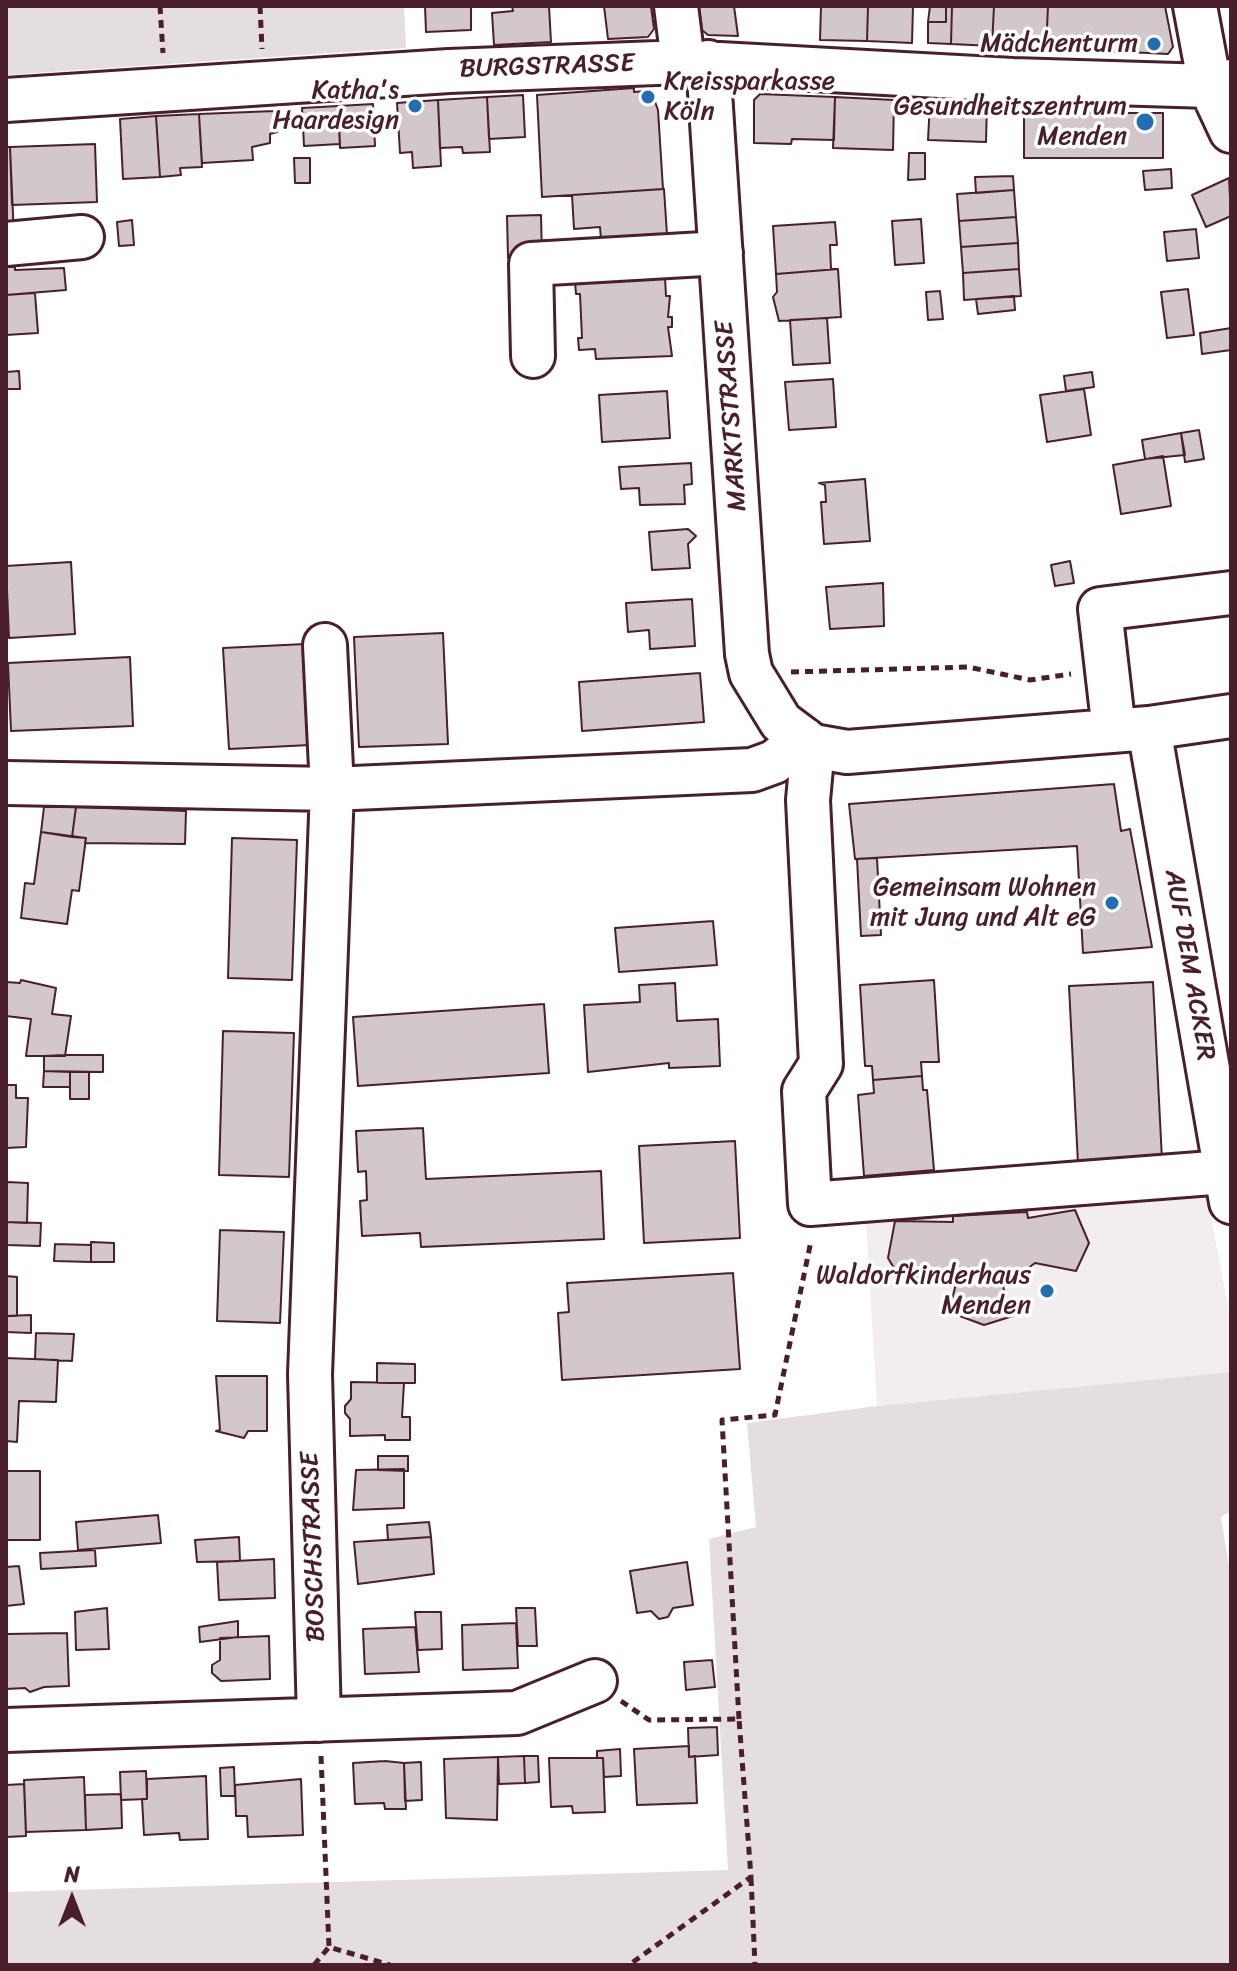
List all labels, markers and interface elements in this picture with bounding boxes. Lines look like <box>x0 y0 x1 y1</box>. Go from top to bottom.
place label: Mädchenturm <box>980 28 1138 60</box>
marker: Mädchenturm <box>1145 35 1163 53</box>
street label: BURGSTRASSE <box>459 48 635 86</box>
place label: Kreissparkasse Köln <box>664 66 835 128</box>
place label: Katha's Haardesign <box>273 75 399 136</box>
marker: Kreissparkasse Köln <box>639 88 657 106</box>
place label: Gesundheitszentrum Menden <box>894 91 1127 152</box>
marker: Katha's Haardesign <box>406 97 424 115</box>
marker: Gesundheitszentrum Menden <box>1134 111 1156 133</box>
street label: MARKTSTRASSE <box>710 320 754 512</box>
street label: AUF DEM ACKER <box>1157 867 1221 1063</box>
place label: Gemeinsam Wohnen mit Jung und Alt eG <box>870 872 1096 934</box>
marker: Gemeinsam Wohnen mit Jung und Alt eG <box>1103 894 1121 912</box>
place label: Waldorfkinderhaus Menden <box>816 1260 1031 1322</box>
marker: Waldorfkinderhaus Menden <box>1038 1282 1056 1300</box>
street label: BOSCHSTRASSE <box>295 1451 333 1643</box>
text: N <box>64 1855 80 1894</box>
north arrow <box>32 1859 112 1939</box>

